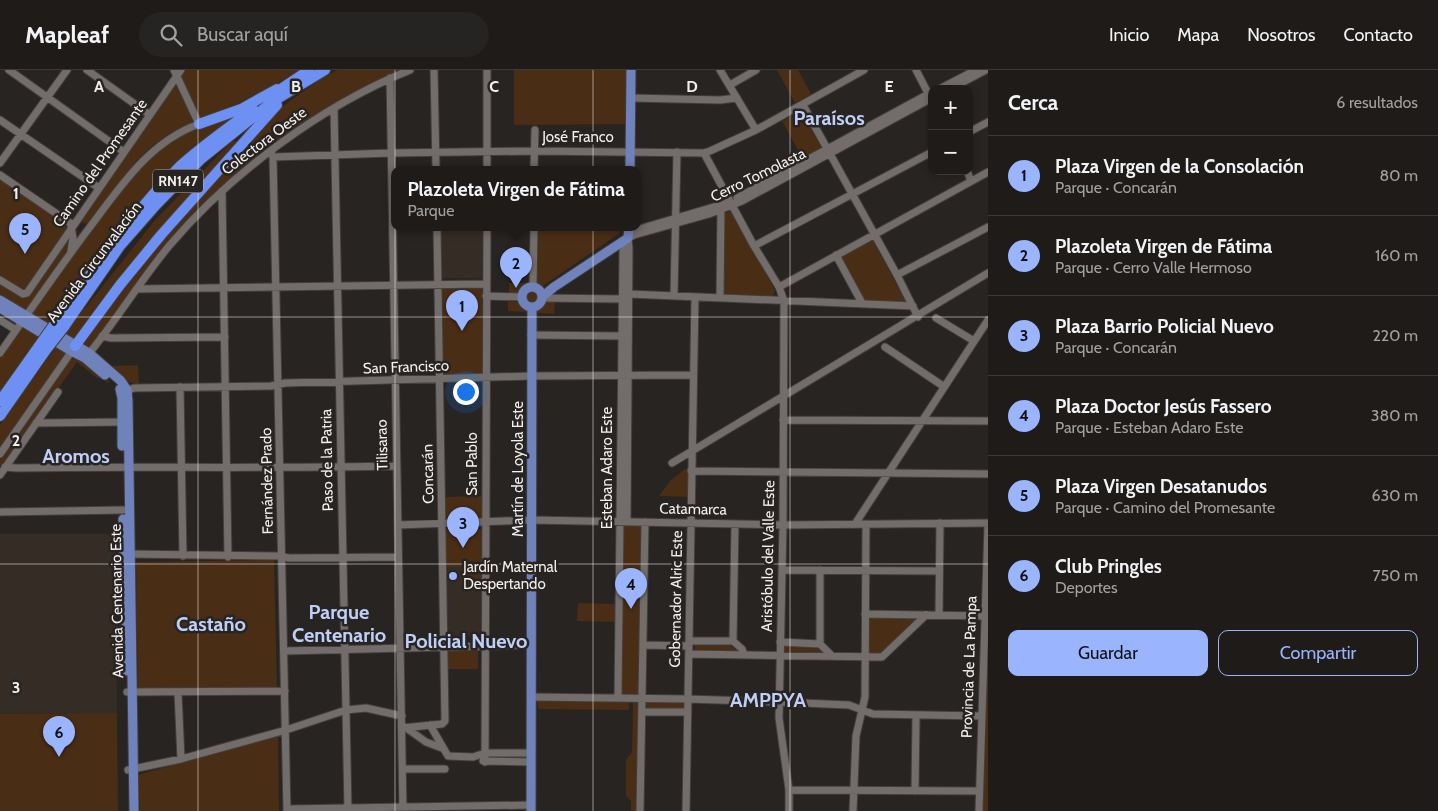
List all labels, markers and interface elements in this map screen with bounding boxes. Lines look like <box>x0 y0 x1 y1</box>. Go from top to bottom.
search box <box>139 12 489 57</box>
text: Mapleaf <box>25 20 109 49</box>
icon: search <box>157 21 185 49</box>
text: Buscar aquí <box>197 23 288 46</box>
text: Inicio <box>1109 24 1149 46</box>
text: Mapa <box>1177 24 1219 46</box>
text: Nosotros <box>1247 24 1316 46</box>
text: Contacto <box>1344 24 1413 46</box>
text: A <box>94 77 104 96</box>
text: B <box>291 77 301 96</box>
text: C <box>489 77 499 96</box>
text: D <box>686 77 698 96</box>
text: E <box>884 77 894 96</box>
map controls <box>928 85 973 175</box>
button: + <box>928 85 973 130</box>
text: Cerca <box>1008 90 1058 115</box>
text: 6 resultados <box>1336 93 1418 112</box>
street label: Camino del Promesante <box>49 95 151 230</box>
street label: Colectora Oeste <box>218 103 310 179</box>
district label: Paraísos <box>793 106 865 130</box>
street label: José Franco <box>541 128 614 146</box>
button: − <box>928 130 973 175</box>
street label: Cerro Tomolasta <box>708 144 809 206</box>
text: Plaza Virgen de la Consolación <box>1055 155 1304 178</box>
popup <box>391 166 641 231</box>
text: 1 <box>1021 166 1027 185</box>
text: 80 m <box>1380 166 1418 185</box>
road number: RN147 <box>153 170 203 192</box>
text: Plazoleta Virgen de Fátima <box>407 178 625 201</box>
text: Parque · Concarán <box>1055 178 1177 197</box>
text: 1 <box>13 184 19 203</box>
street label: Avenida Circunvalación <box>43 198 145 326</box>
text: Parque <box>407 201 454 220</box>
pin: 5 <box>9 213 41 254</box>
text: Plazoleta Virgen de Fátima <box>1055 235 1272 258</box>
text: 2 <box>1020 246 1028 265</box>
text: 160 m <box>1375 246 1418 265</box>
pin: 2 <box>500 247 532 288</box>
text: Parque · Cerro Valle Hermoso <box>1055 258 1252 277</box>
pin: 1 <box>446 290 478 331</box>
text: Plaza Barrio Policial Nuevo <box>1055 315 1274 338</box>
text: 3 <box>1020 326 1028 345</box>
text: 220 m <box>1372 326 1418 345</box>
text: Parque · Concarán <box>1055 338 1177 357</box>
street label: San Francisco <box>363 357 449 377</box>
your location <box>453 379 479 405</box>
text: Plaza Doctor Jesús Fassero <box>1055 395 1272 418</box>
street label: Martín de Loyola Este <box>509 401 527 537</box>
text: 4 <box>1019 406 1029 425</box>
text: 380 m <box>1371 406 1418 425</box>
street label: Esteban Adaro Este <box>598 407 616 529</box>
street label: Paso de la Patria <box>317 408 337 511</box>
text: Parque · Esteban Adaro Este <box>1055 418 1243 437</box>
street label: Tilisarao <box>373 419 391 471</box>
street label: Fernández Prado <box>257 427 277 535</box>
text: 2 <box>12 431 20 450</box>
street label: San Pablo <box>463 432 481 496</box>
district label: Aromos <box>42 444 110 468</box>
street label: Concarán <box>418 444 438 504</box>
text: Plaza Virgen Desatanudos <box>1055 475 1267 498</box>
street label: Aristóbulo del Valle Este <box>758 480 778 632</box>
text: 5 <box>1020 486 1028 505</box>
text: 630 m <box>1371 486 1418 505</box>
text: Parque · Camino del Promesante <box>1055 498 1275 517</box>
street label: Catamarca <box>659 499 728 519</box>
pin: 3 <box>447 507 479 548</box>
street label: Avenida Centenario Este <box>107 524 127 678</box>
street label: Gobernador Alric Este <box>666 530 686 668</box>
text: Club Pringles <box>1055 555 1162 578</box>
place label: Jardín Maternal Despertando <box>462 558 558 593</box>
text: 6 <box>1020 566 1029 585</box>
text: 750 m <box>1372 566 1418 585</box>
pin: 4 <box>615 568 647 609</box>
marker: Jardín Maternal Despertando <box>447 570 459 582</box>
text: Deportes <box>1055 578 1118 597</box>
street label: Provincia de La Pampa <box>958 595 981 738</box>
district label: Parque Centenario <box>292 600 386 647</box>
district label: Castaño <box>176 612 246 636</box>
district label: Policial Nuevo <box>404 629 528 653</box>
button: Guardar <box>1008 630 1208 676</box>
button: Compartir <box>1218 630 1418 676</box>
text: 3 <box>12 678 20 697</box>
district label: AMPPYA <box>730 688 807 712</box>
pin: 6 <box>43 716 75 757</box>

